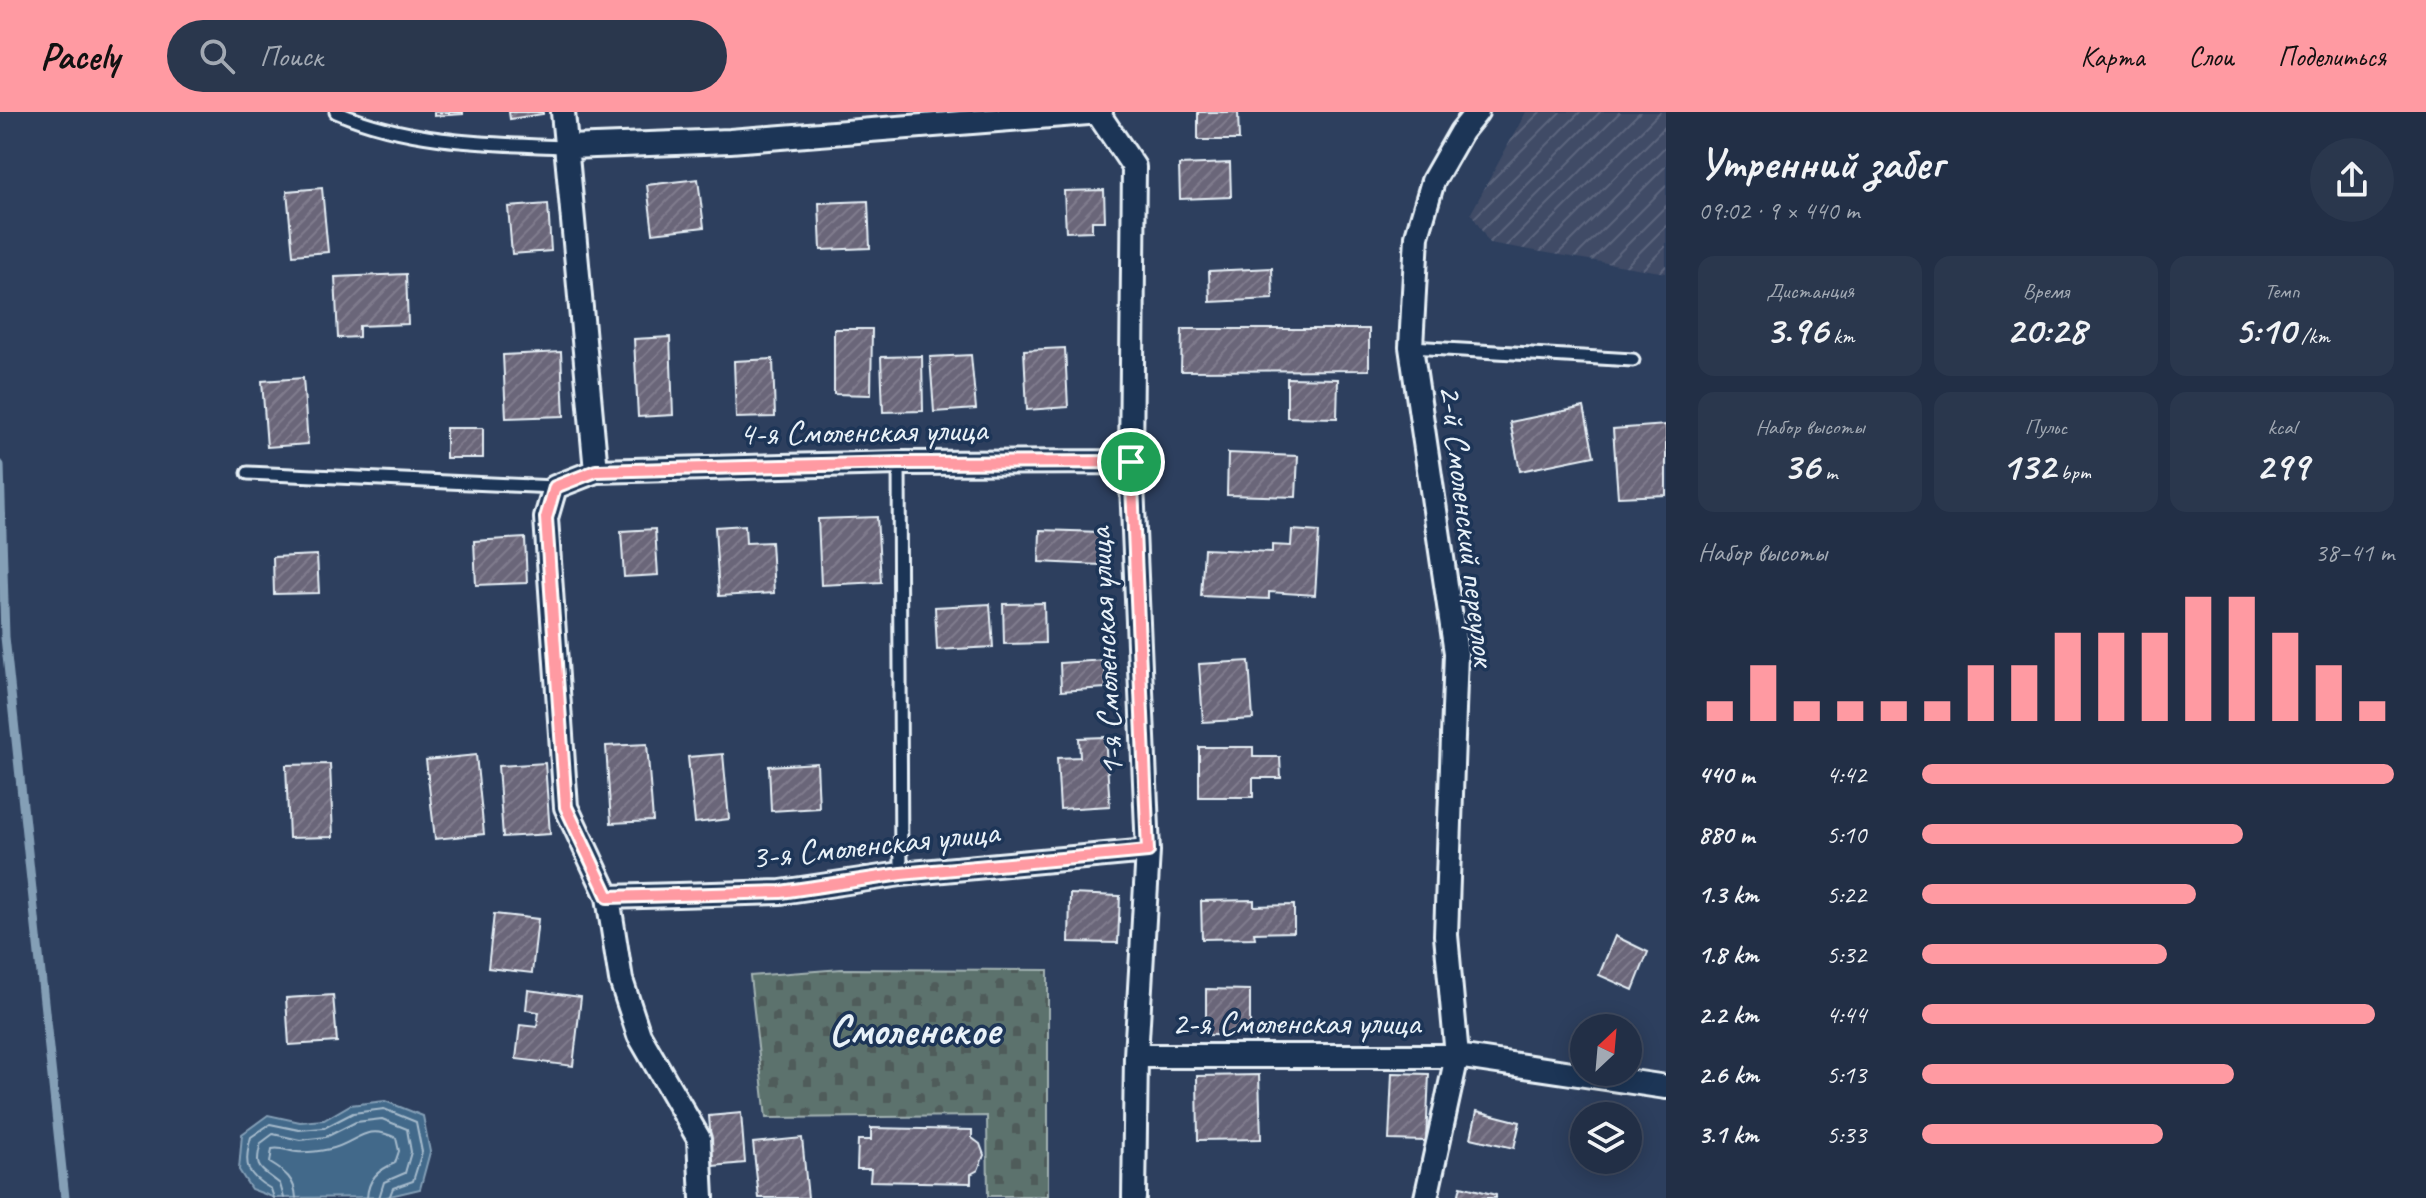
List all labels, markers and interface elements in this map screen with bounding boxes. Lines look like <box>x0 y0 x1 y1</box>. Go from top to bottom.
search box <box>167 20 727 92</box>
text: Pacely <box>40 33 119 80</box>
icon: search <box>195 34 239 78</box>
text: Поиск <box>259 37 323 75</box>
text: Карта <box>2081 39 2145 74</box>
text: Слои <box>2189 39 2234 74</box>
text: Поделиться <box>2278 39 2386 74</box>
text: Утренний забег <box>1698 136 1943 191</box>
button: share <box>2310 138 2394 222</box>
text: 09:02 · 9 × 440 m <box>1698 194 1859 227</box>
text: Дистанция <box>1766 277 1854 305</box>
text: Время <box>2023 277 2069 305</box>
text: Темп <box>2264 277 2300 305</box>
text: 3.96 <box>1765 305 1828 355</box>
text: 20:28 <box>2006 305 2086 355</box>
text: 5:10 <box>2234 305 2296 355</box>
text: km <box>1828 322 1855 350</box>
text: /km <box>2296 322 2330 350</box>
street label: 2-й Смоленский переулок <box>1429 382 1507 671</box>
street label: 4-я Смоленская улица <box>738 407 990 455</box>
text: Набор высоты <box>1755 413 1865 441</box>
text: Пульс <box>2025 413 2067 441</box>
text: kcal <box>2267 413 2297 441</box>
pin <box>1097 428 1165 496</box>
icon: arrive <box>1109 440 1153 484</box>
text: 36 <box>1783 441 1820 491</box>
text: 132 <box>2001 441 2055 491</box>
text: 299 <box>2255 441 2309 491</box>
text: m <box>1820 458 1837 486</box>
text: bpm <box>2055 458 2091 486</box>
street label: 1-я Смоленская улица <box>1077 524 1133 777</box>
text: Набор высоты <box>1698 536 1827 569</box>
text: 38–41 m <box>2315 536 2394 569</box>
text: 440 m <box>1698 758 1754 791</box>
text: 4:42 <box>1826 758 1866 791</box>
street label: 3-я Смоленская улица <box>749 809 1003 878</box>
text: 880 m <box>1698 818 1754 851</box>
text: 5:10 <box>1826 818 1866 851</box>
text: 1.3 km <box>1698 878 1758 911</box>
text: 5:22 <box>1826 878 1866 911</box>
text: 1.8 km <box>1698 938 1758 971</box>
text: 5:32 <box>1826 938 1866 971</box>
text: 2.2 km <box>1698 998 1758 1031</box>
text: 4:44 <box>1826 998 1866 1031</box>
street label: 2-я Смоленская улица <box>1172 1001 1423 1044</box>
district label: Смоленское <box>829 1004 1003 1057</box>
north arrow <box>1570 1014 1642 1086</box>
map controls <box>1570 1014 1642 1174</box>
text: 2.6 km <box>1698 1058 1759 1091</box>
text: 5:13 <box>1826 1058 1866 1091</box>
button: layers <box>1570 1102 1642 1174</box>
text: 3.1 km <box>1698 1118 1758 1151</box>
text: 5:33 <box>1826 1118 1866 1151</box>

